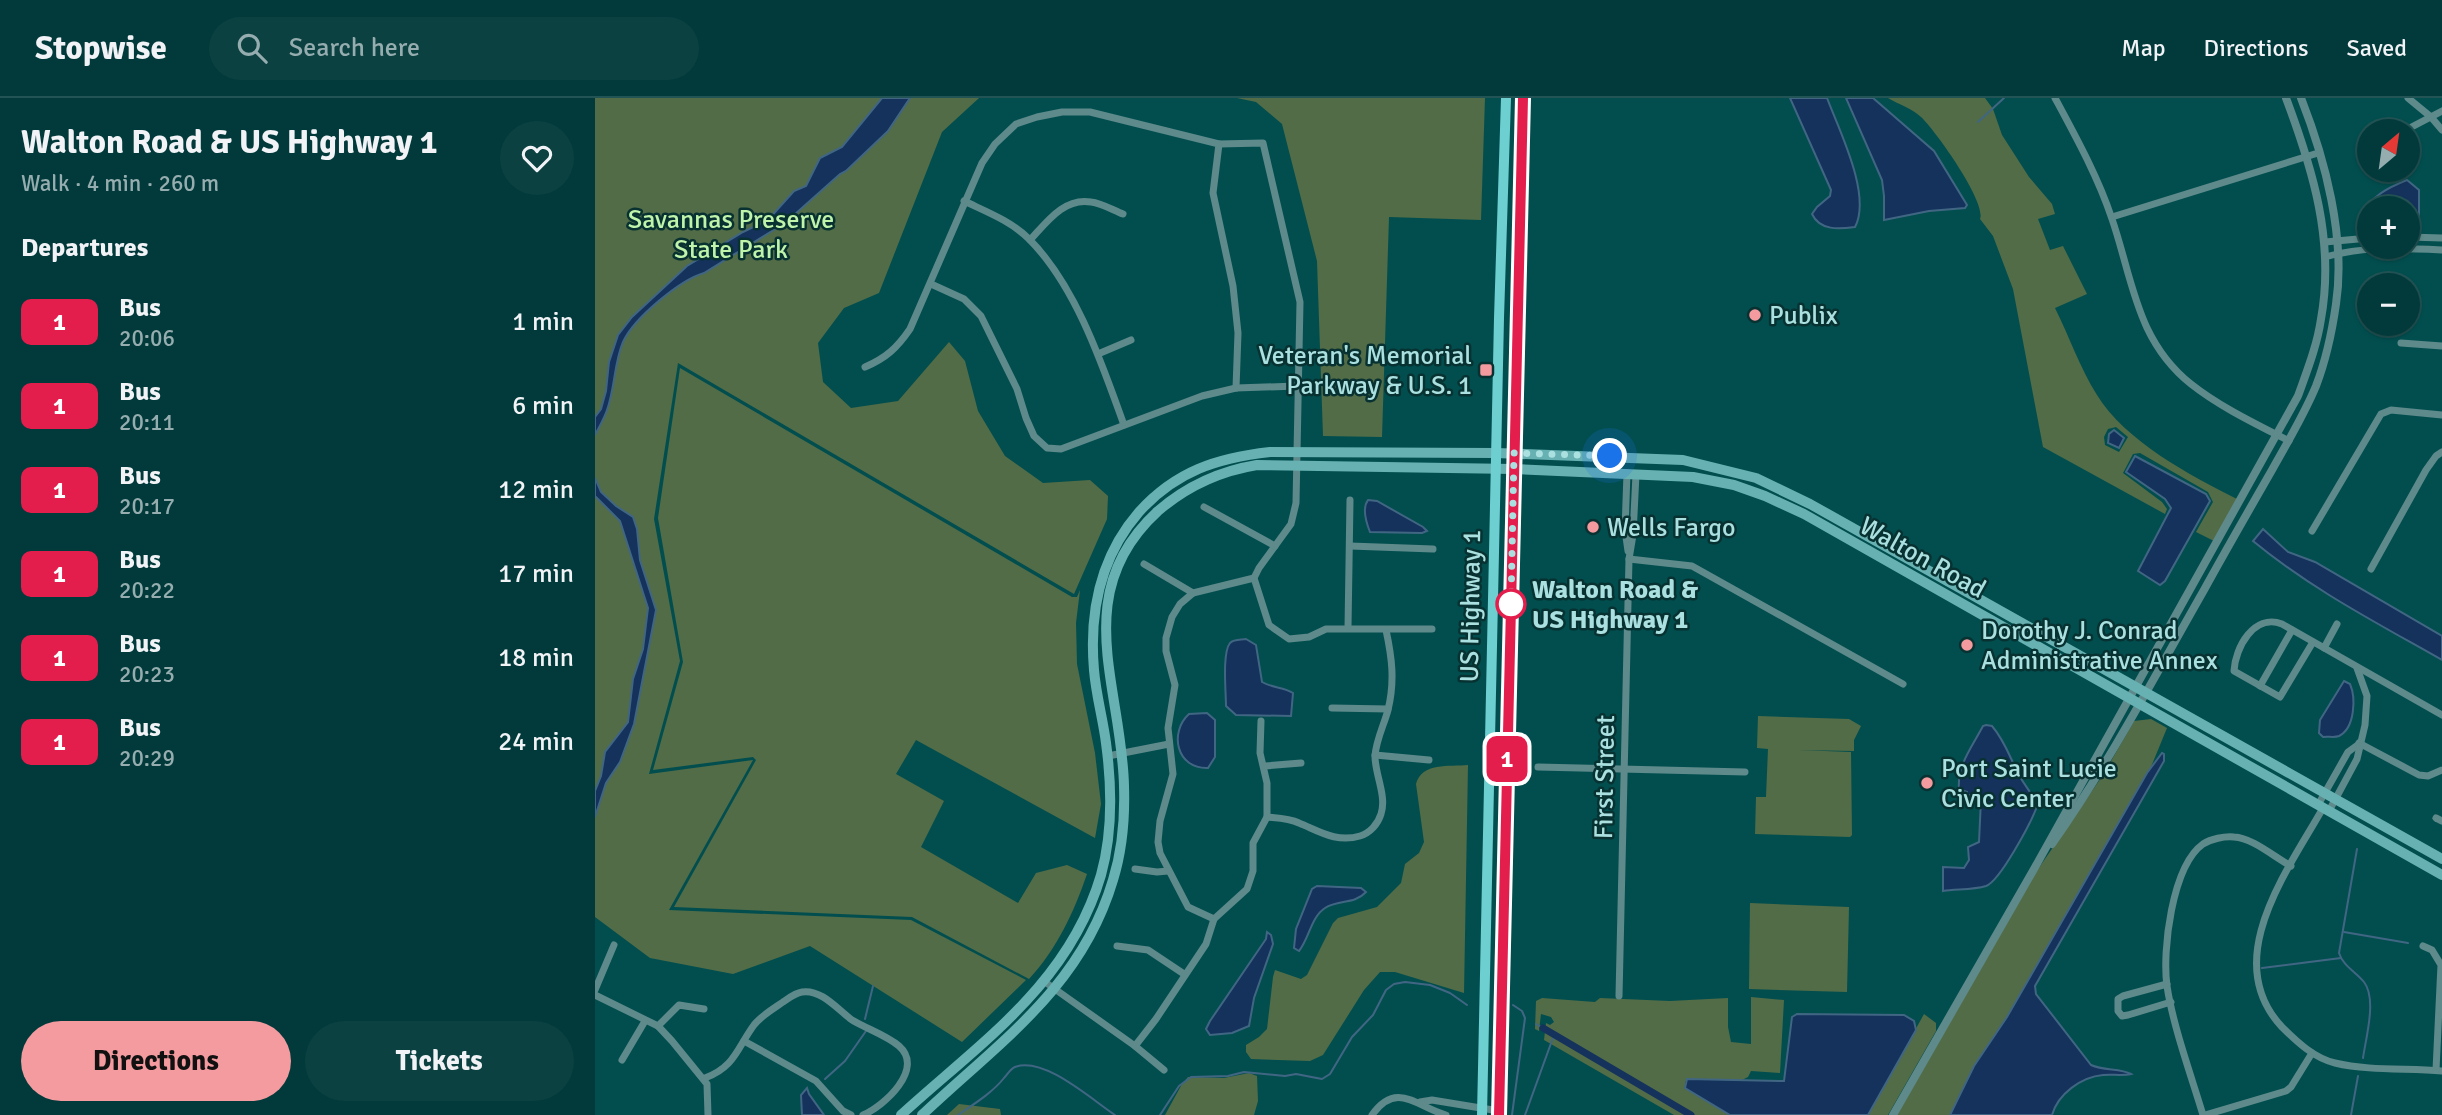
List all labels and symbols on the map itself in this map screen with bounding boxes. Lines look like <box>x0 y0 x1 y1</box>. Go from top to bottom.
north arrow <box>2357 119 2420 182</box>
park label: Savannas Preserve State Park <box>628 204 834 266</box>
place label: Publix <box>1769 300 1838 332</box>
marker: Publix <box>1747 307 1763 323</box>
place label: Veteran's Memorial Parkway & U.S. 1 <box>1258 340 1472 402</box>
marker: Veteran's Memorial Parkway & U.S. 1 <box>1478 362 1494 378</box>
your location <box>1592 438 1627 473</box>
street label: Walton Road <box>1854 510 1991 606</box>
place label: Wells Fargo <box>1607 512 1736 544</box>
marker: Wells Fargo <box>1585 519 1601 535</box>
street label: US Highway 1 <box>1454 529 1488 683</box>
place label: Walton Road & US Highway 1 <box>1532 574 1698 636</box>
marker: Walton Road & US Highway 1 <box>1496 589 1526 619</box>
place label: Dorothy J. Conrad Administrative Annex <box>1981 615 2218 677</box>
marker: Dorothy J. Conrad Administrative Annex <box>1959 637 1975 653</box>
street label: First Street <box>1588 715 1622 839</box>
line badge: 1 <box>1484 736 1530 782</box>
place label: Port Saint Lucie Civic Center <box>1941 753 2117 815</box>
marker: Port Saint Lucie Civic Center <box>1919 775 1935 791</box>

